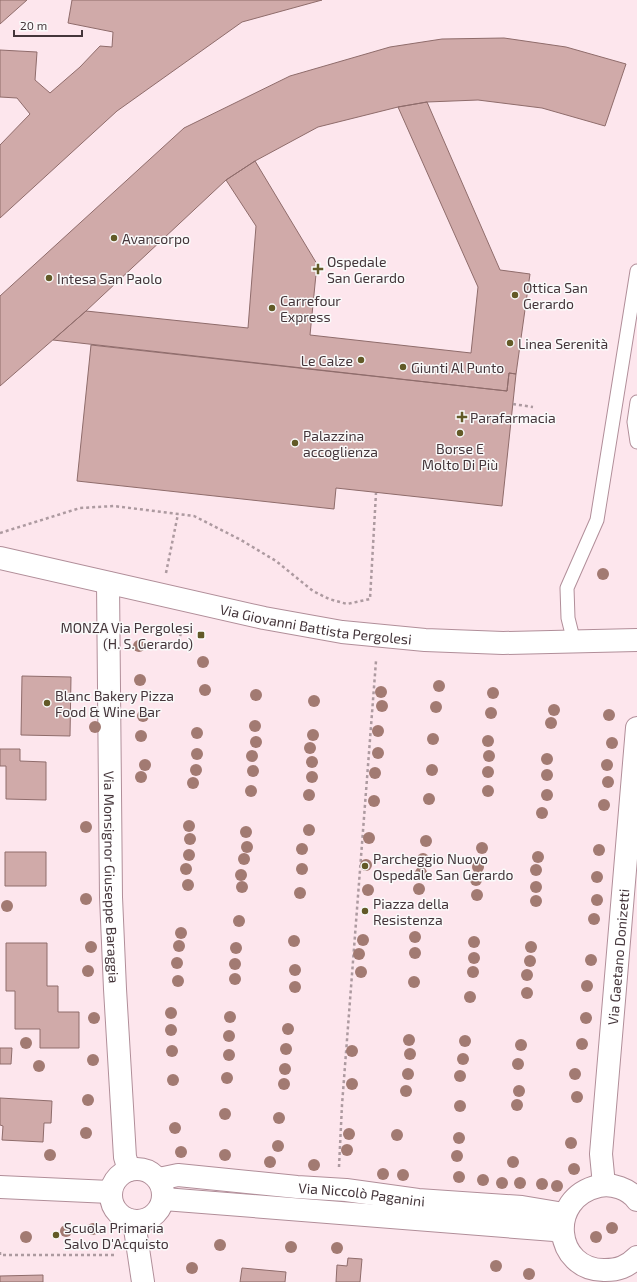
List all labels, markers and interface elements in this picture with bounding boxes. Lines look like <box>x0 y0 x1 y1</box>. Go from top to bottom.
scale bar <box>14 12 82 38</box>
text: 20 m <box>20 18 47 32</box>
place label: Avancorpo <box>122 230 190 247</box>
marker: Avancorpo <box>109 233 119 243</box>
place label: Ospedale San Gerardo <box>327 253 405 286</box>
marker: Ospedale San Gerardo <box>312 263 324 275</box>
place label: Intesa San Paolo <box>57 270 162 287</box>
marker: Intesa San Paolo <box>44 273 54 283</box>
place label: Ottica San Gerardo <box>523 279 588 312</box>
marker: Ottica San Gerardo <box>510 290 520 300</box>
place label: Carrefour Express <box>280 292 341 325</box>
marker: Carrefour Express <box>267 303 277 313</box>
place label: Linea Serenità <box>518 335 608 352</box>
marker: Linea Serenità <box>505 338 515 348</box>
place label: Le Calze <box>301 352 353 369</box>
marker: Le Calze <box>356 355 366 365</box>
place label: Giunti Al Punto <box>411 359 504 376</box>
marker: Giunti Al Punto <box>398 362 408 372</box>
place label: Parafarmacia <box>470 409 556 426</box>
marker: Parafarmacia <box>457 412 467 422</box>
place label: Palazzina accoglienza <box>303 427 378 460</box>
marker: Borse E Molto Di Più <box>455 428 465 438</box>
marker: Palazzina accoglienza <box>290 438 300 448</box>
place label: Borse E Molto Di Più <box>422 440 498 473</box>
street label: Via Giovanni Battista Pergolesi <box>218 600 413 647</box>
place label: MONZA Via Pergolesi (H. S. Gerardo) <box>60 619 193 652</box>
marker: MONZA Via Pergolesi (H. S. Gerardo) <box>196 630 206 640</box>
place label: Blanc Bakery Pizza Food & Wine Bar <box>55 687 174 720</box>
marker: Blanc Bakery Pizza Food & Wine Bar <box>42 698 52 708</box>
street label: Via Monsignor Giuseppe Baraggia <box>101 771 123 984</box>
place label: Parcheggio Nuovo Ospedale San Gerardo <box>373 850 514 883</box>
marker: Parcheggio Nuovo Ospedale San Gerardo <box>360 861 370 871</box>
street label: Via Gaetano Donizetti <box>603 888 632 1026</box>
place label: Piazza della Resistenza <box>373 895 449 928</box>
marker: Piazza della Resistenza <box>360 906 370 916</box>
street label: Via Niccolò Paganini <box>298 1179 425 1209</box>
place label: Scuola Primaria Salvo D'Acquisto <box>64 1219 169 1252</box>
marker: Scuola Primaria Salvo D'Acquisto <box>51 1230 61 1240</box>

